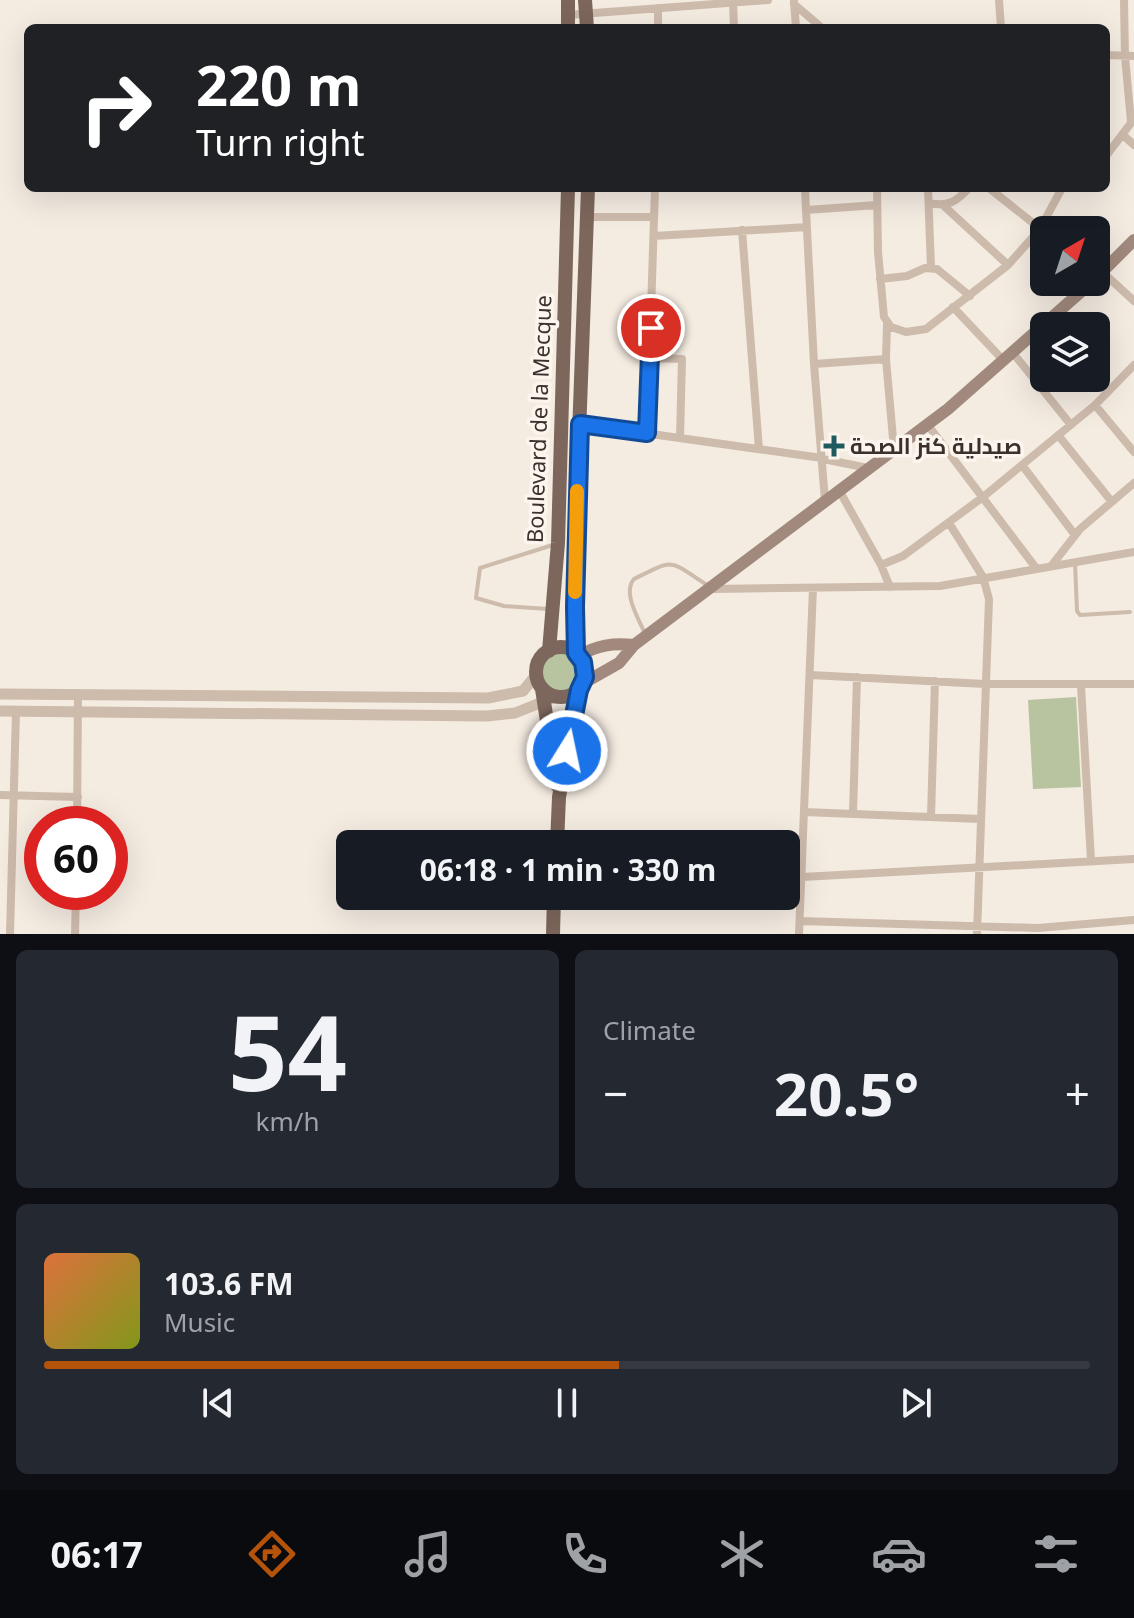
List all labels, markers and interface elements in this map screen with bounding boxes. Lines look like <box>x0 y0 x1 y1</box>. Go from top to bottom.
text: 220 m <box>196 46 361 122</box>
icon: right <box>64 56 168 160</box>
text: Turn right <box>196 118 364 167</box>
north arrow <box>1030 216 1110 296</box>
map controls <box>1030 216 1110 392</box>
street label: Boulevard de la Mecque <box>519 294 557 543</box>
pin <box>617 294 685 362</box>
icon: arrive <box>629 306 673 350</box>
button: layers <box>1030 312 1110 392</box>
place label: صيدلية كنز الصحة <box>850 430 1022 460</box>
marker: صيدلية كنز الصحة <box>825 437 843 455</box>
position arrow <box>525 709 609 793</box>
speed limit sign: 60 <box>24 806 128 910</box>
text: 06:18 · 1 min · 330 m <box>420 849 716 890</box>
text: 54 <box>228 980 347 1121</box>
text: Climate <box>603 1012 696 1048</box>
text: 20.5° <box>774 1052 919 1134</box>
text: − <box>603 1063 628 1123</box>
text: + <box>1065 1063 1090 1123</box>
text: km/h <box>256 1103 319 1139</box>
text: 103.6 FM <box>164 1263 294 1304</box>
text: Music <box>164 1304 235 1340</box>
icon: previous <box>196 1381 240 1425</box>
icon: pause <box>545 1381 589 1425</box>
icon: next <box>894 1381 938 1425</box>
icon: directions <box>244 1526 300 1582</box>
icon: music <box>400 1526 456 1582</box>
icon: phone <box>557 1526 613 1582</box>
icon: climate <box>714 1526 770 1582</box>
icon: car <box>871 1526 927 1582</box>
icon: filters <box>1028 1526 1084 1582</box>
text: 06:17 <box>50 1530 143 1579</box>

